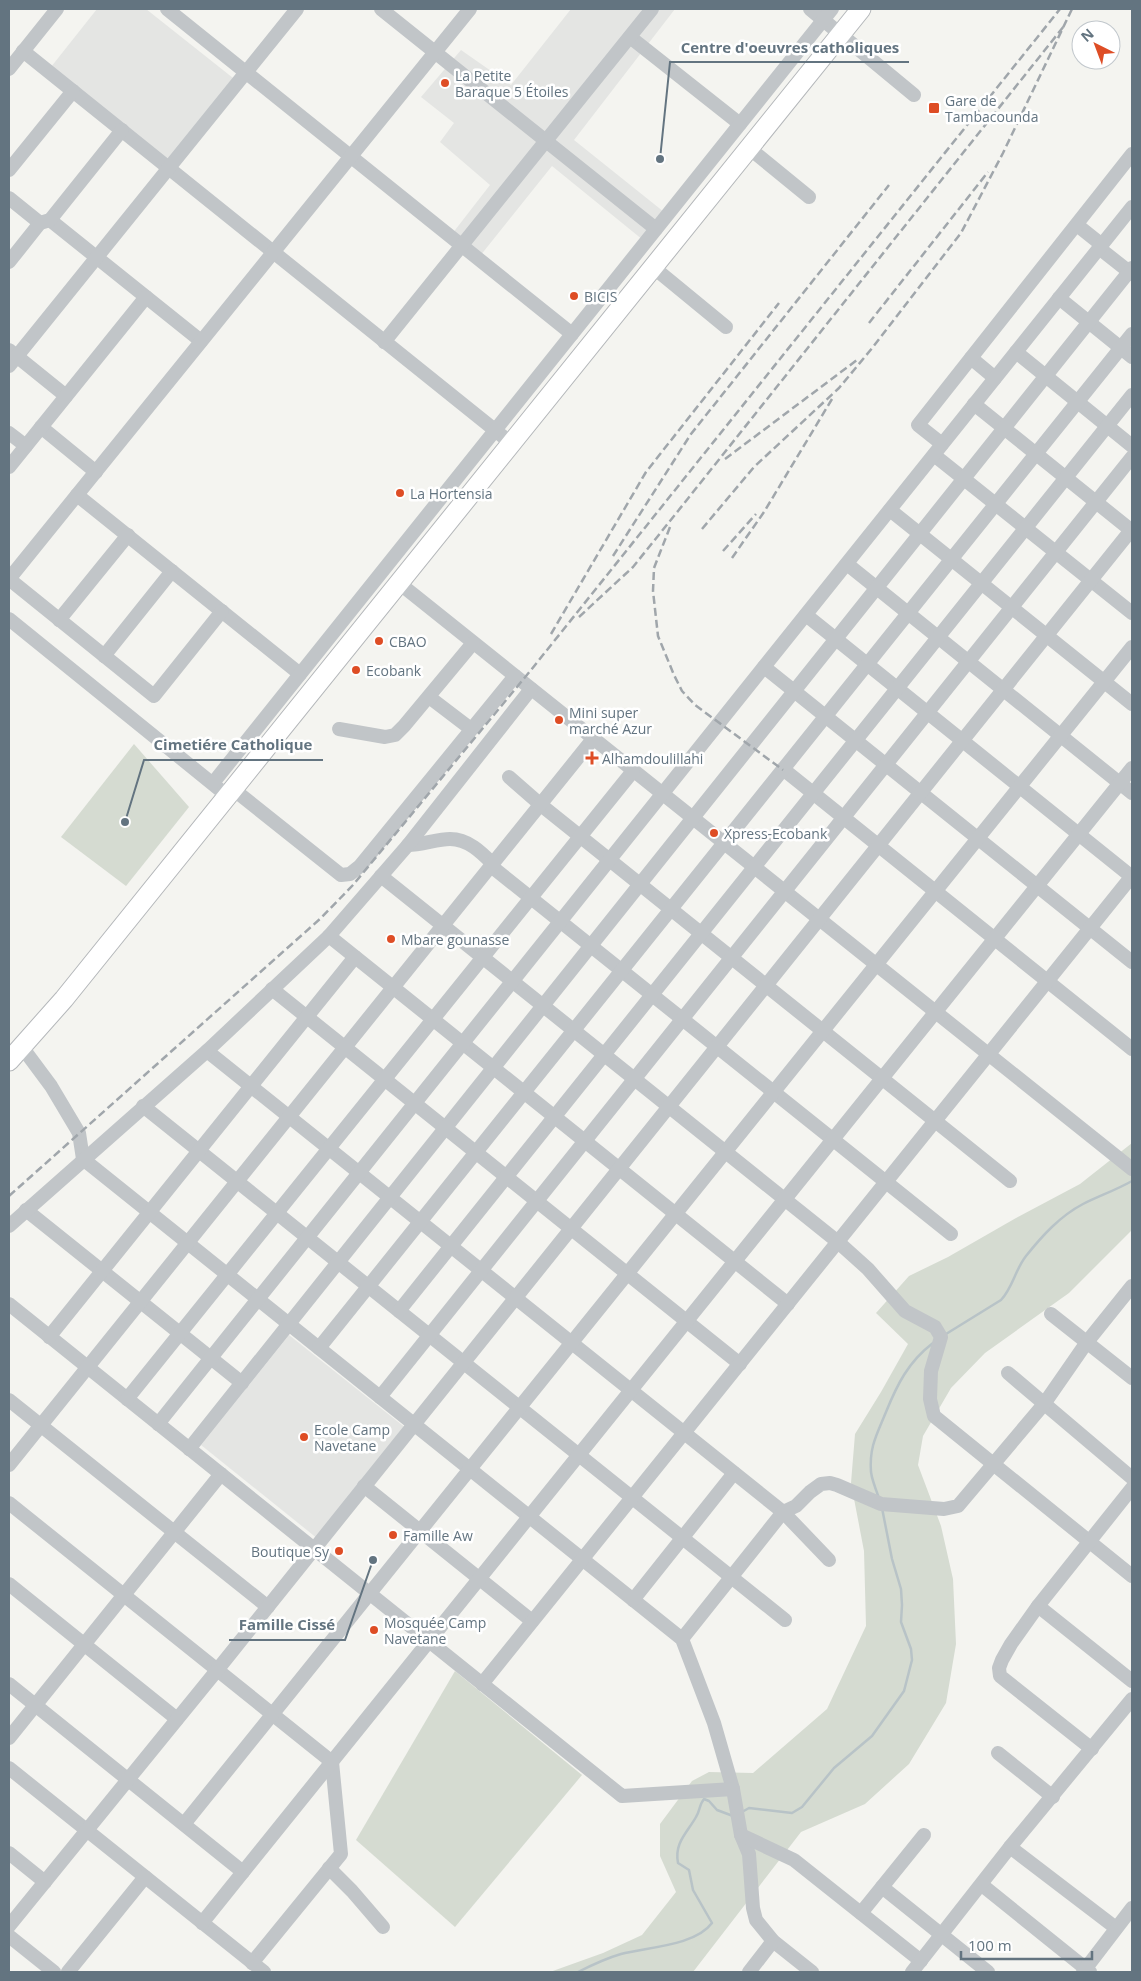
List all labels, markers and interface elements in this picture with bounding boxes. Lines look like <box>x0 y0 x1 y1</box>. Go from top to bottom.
north arrow <box>1071 20 1121 70</box>
text: N <box>1076 24 1098 46</box>
callout: Centre d'oeuvres catholiques <box>670 32 909 62</box>
text: Centre d'oeuvres catholiques <box>681 37 899 57</box>
place label: La Petite Baraque 5 Étoiles <box>455 66 569 101</box>
marker: La Petite Baraque 5 Étoiles <box>439 77 451 89</box>
place label: Gare de Tambacounda <box>945 91 1038 126</box>
marker: Gare de Tambacounda <box>927 101 941 115</box>
place label: BICIS <box>584 287 617 306</box>
marker: BICIS <box>568 290 580 302</box>
place label: La Hortensia <box>410 484 493 503</box>
marker: La Hortensia <box>394 487 406 499</box>
place label: CBAO <box>389 632 427 651</box>
marker: CBAO <box>373 635 385 647</box>
place label: Ecobank <box>366 661 422 680</box>
marker: Ecobank <box>350 664 362 676</box>
place label: Mini super marché Azur <box>569 703 652 738</box>
marker: Mini super marché Azur <box>553 714 565 726</box>
callout: Cimetiére Catholique <box>144 730 323 760</box>
text: Cimetiére Catholique <box>154 734 313 754</box>
place label: Alhamdoulillahi <box>602 749 703 768</box>
marker: Alhamdoulillahi <box>586 752 598 764</box>
place label: Xpress-Ecobank <box>724 824 828 843</box>
marker: Xpress-Ecobank <box>708 827 720 839</box>
place label: Mbare gounasse <box>401 930 509 949</box>
marker: Mbare gounasse <box>385 933 397 945</box>
place label: Ecole Camp Navetane <box>314 1420 390 1455</box>
marker: Ecole Camp Navetane <box>298 1431 310 1443</box>
place label: Famille Aw <box>403 1526 473 1545</box>
marker: Famille Aw <box>387 1529 399 1541</box>
place label: Boutique Sy <box>251 1542 330 1561</box>
marker: Boutique Sy <box>333 1545 345 1557</box>
callout: Famille Cissé <box>229 1610 345 1640</box>
place label: Mosquée Camp Navetane <box>384 1613 486 1648</box>
text: Famille Cissé <box>239 1614 335 1634</box>
marker: Mosquée Camp Navetane <box>368 1624 380 1636</box>
scale bar <box>961 1928 1092 1960</box>
text: 100 m <box>968 1935 1012 1955</box>

